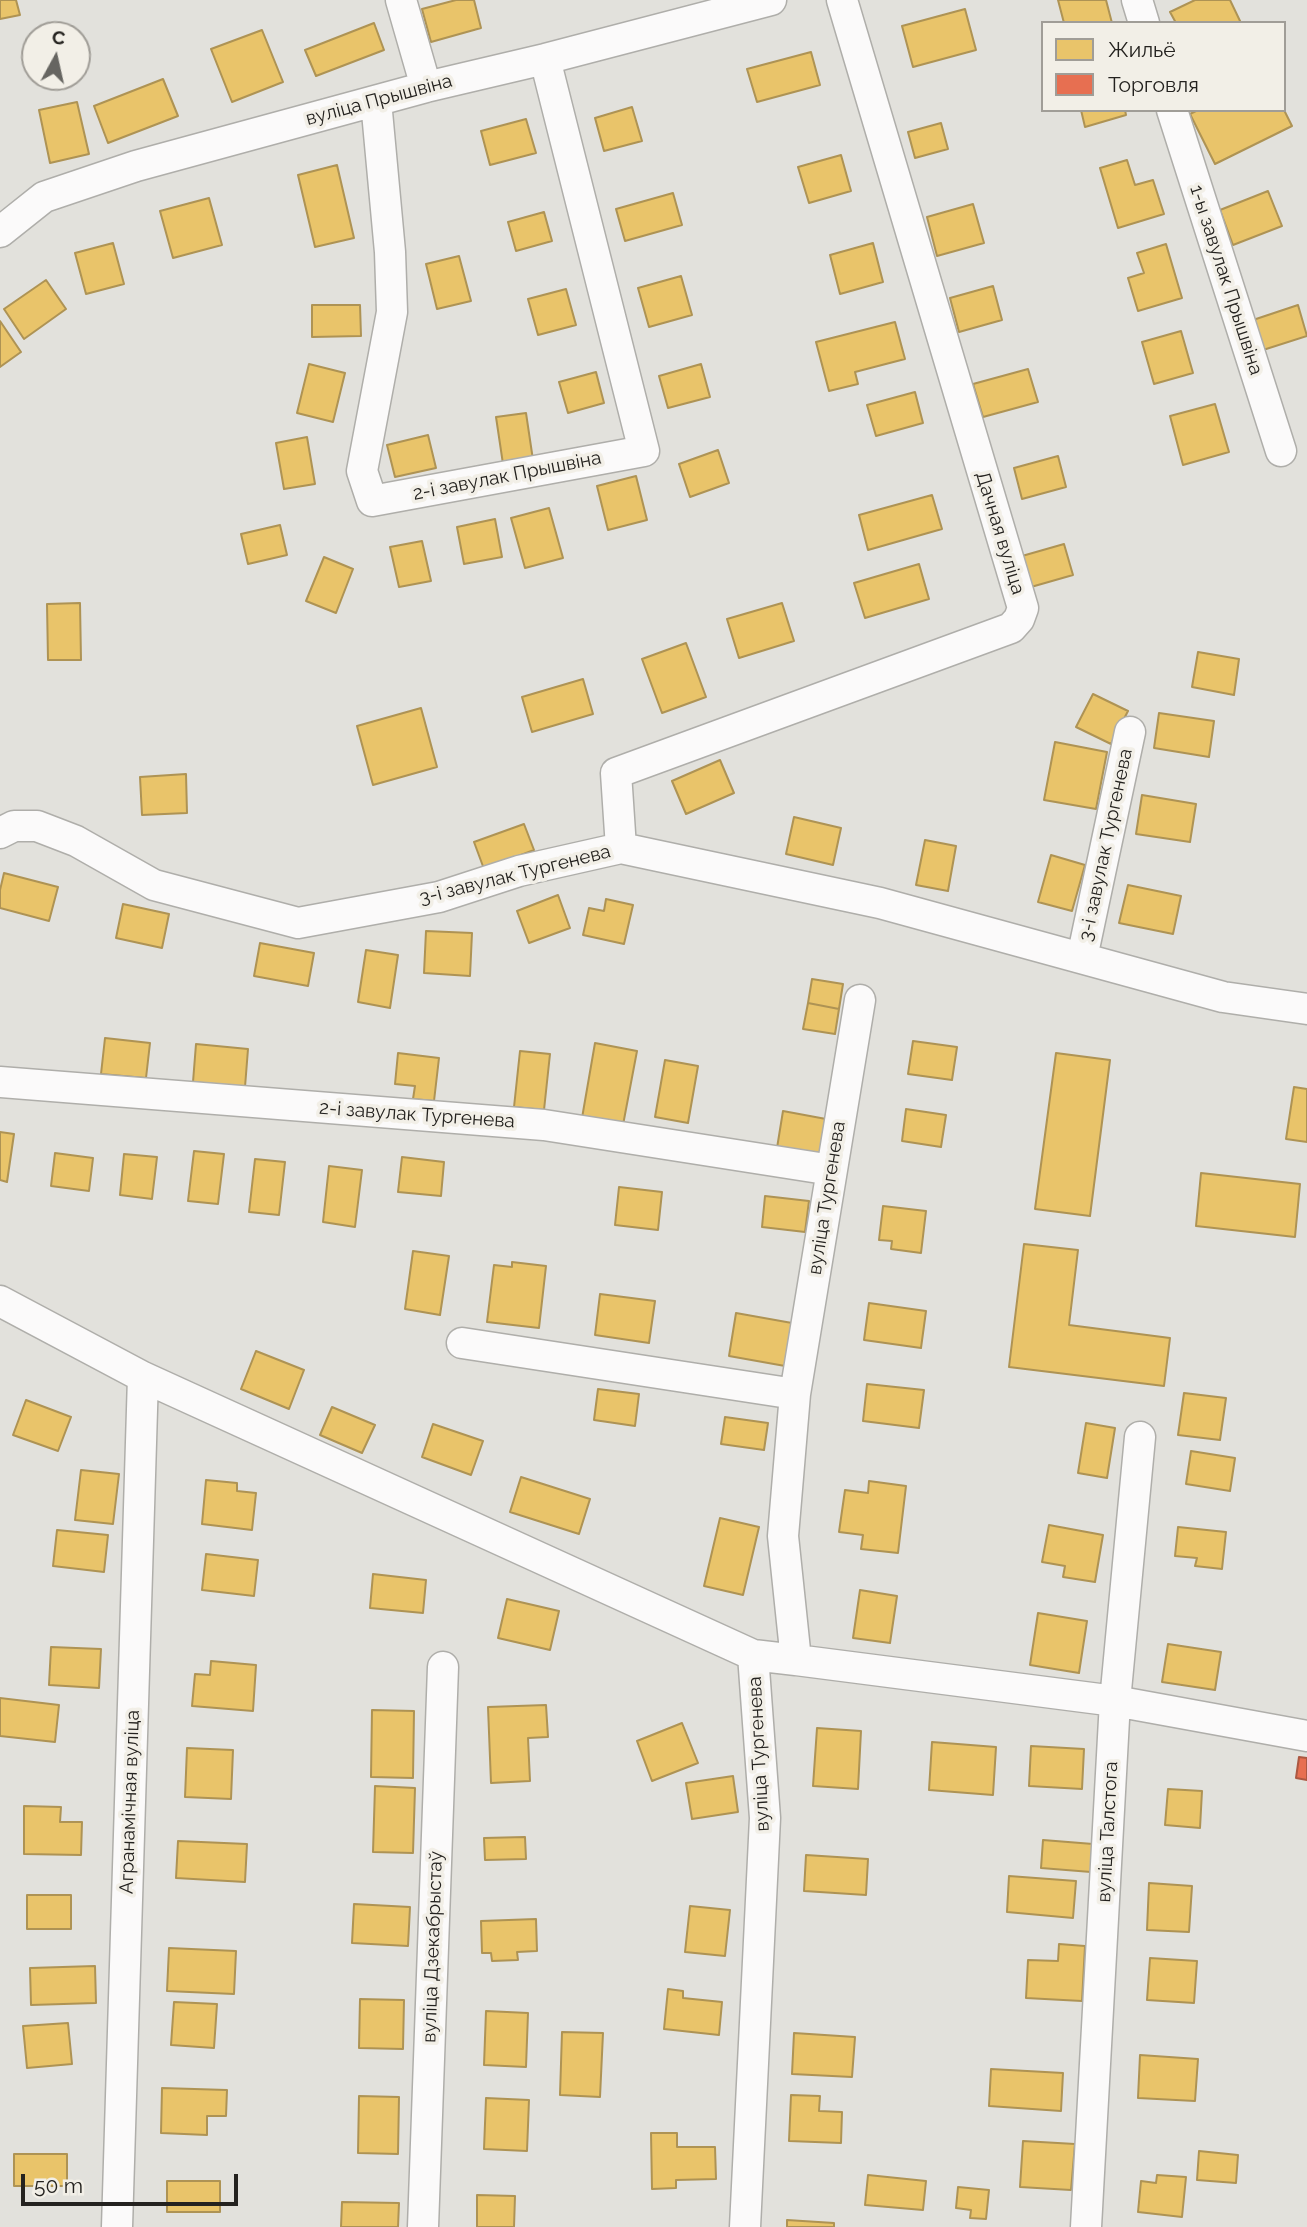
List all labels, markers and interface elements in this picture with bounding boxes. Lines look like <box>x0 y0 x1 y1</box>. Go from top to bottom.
north arrow <box>21 21 91 91</box>
legend <box>1041 21 1286 112</box>
text: С <box>51 25 67 49</box>
text: Жильё <box>1108 37 1176 62</box>
street label: вуліца Прышвіна <box>303 69 455 131</box>
text: Торговля <box>1108 72 1199 97</box>
street label: 1-ы завулак Прышвіна <box>1185 182 1267 378</box>
street label: 2-і завулак Прышвіна <box>411 447 603 505</box>
street label: Дачная вуліца <box>970 469 1030 597</box>
street label: 3-і завулак Тургенева <box>1074 747 1138 943</box>
street label: 3-і завулак Тургенева <box>417 840 613 910</box>
street label: 2-і завулак Тургенева <box>318 1097 516 1133</box>
street label: вуліца Тургенева <box>804 1120 850 1276</box>
street label: вуліца Тургенева <box>744 1676 774 1832</box>
street label: Агранамічная вуліца <box>115 1710 145 1894</box>
street label: вуліца Талстога <box>1093 1761 1123 1903</box>
street label: вуліца Дзекабрыстаў <box>418 1851 448 2043</box>
scale bar <box>24 2160 242 2204</box>
text: 50 m <box>34 2173 83 2198</box>

